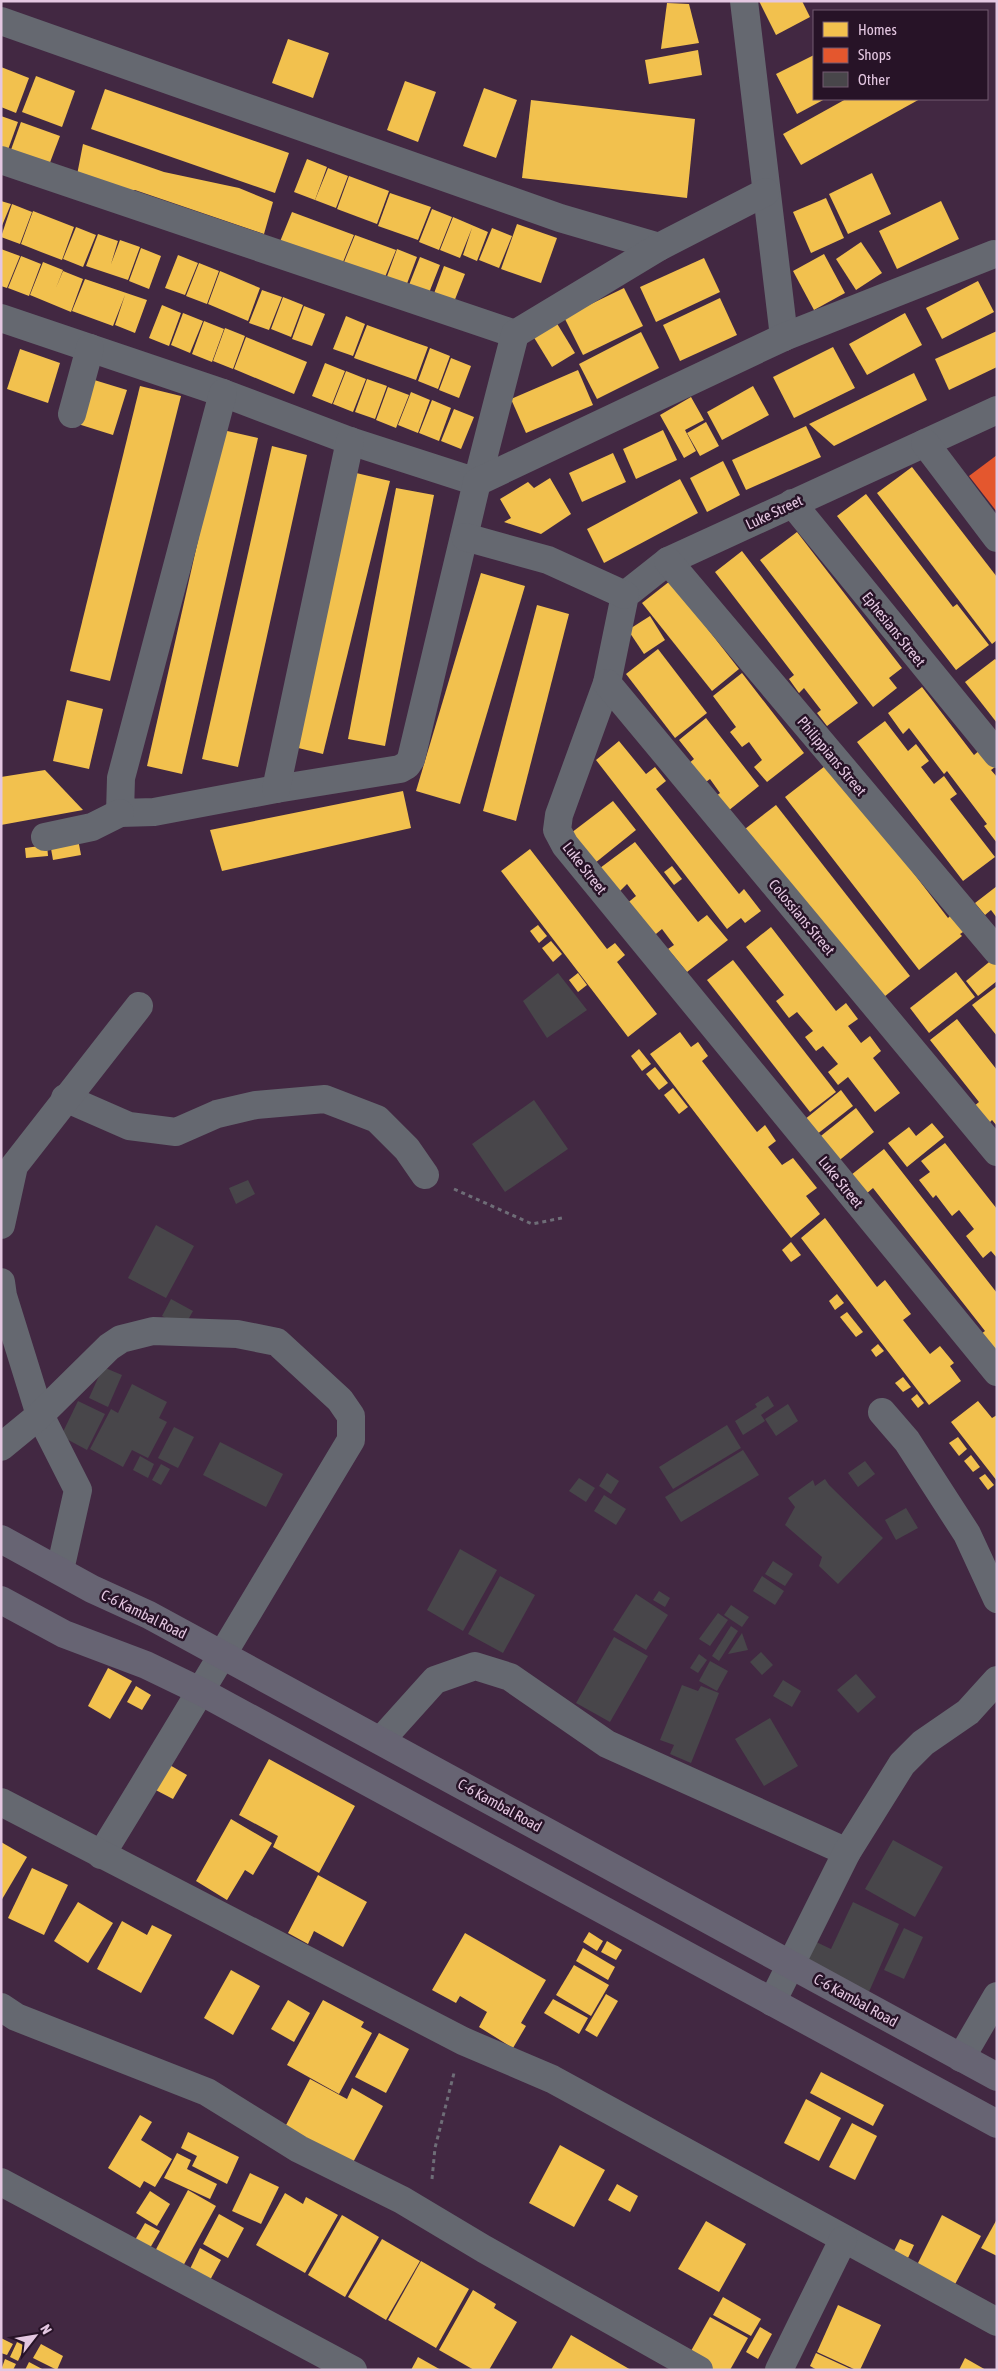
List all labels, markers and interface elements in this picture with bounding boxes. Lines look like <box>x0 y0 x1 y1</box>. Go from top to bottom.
legend <box>813 10 988 100</box>
text: Homes <box>858 21 897 38</box>
text: Shops <box>858 46 891 63</box>
text: Other <box>858 71 890 88</box>
street label: Luke Street <box>743 491 805 533</box>
street label: Ephesians Street <box>859 588 929 670</box>
street label: Philippians Street <box>794 713 870 799</box>
street label: Luke Street <box>559 839 611 897</box>
street label: Colossians Street <box>766 876 838 958</box>
street label: Luke Street <box>815 1153 867 1211</box>
street label: C-6 Kambal Road <box>98 1586 190 1642</box>
street label: C-6 Kambal Road <box>455 1775 545 1835</box>
street label: C-6 Kambal Road <box>811 1970 901 2030</box>
north arrow <box>10 2311 60 2361</box>
text: N <box>37 2322 55 2337</box>

